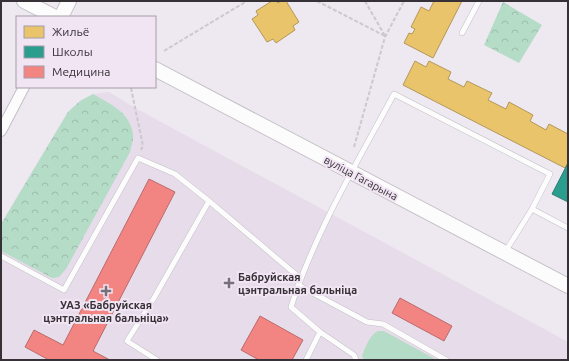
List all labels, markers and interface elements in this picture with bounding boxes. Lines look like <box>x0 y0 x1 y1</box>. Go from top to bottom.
legend <box>16 16 156 88</box>
text: Жильё <box>52 25 89 38</box>
text: Школы <box>52 45 93 58</box>
text: Медицина <box>52 65 110 78</box>
street label: вуліца Гагарына <box>322 153 400 203</box>
place label: Бабруйская цэнтральная бальніца <box>238 271 357 296</box>
marker: Бабруйская цэнтральная бальніца <box>223 277 235 289</box>
marker: УАЗ «Бабруйская цэнтральная бальніца» <box>100 285 112 297</box>
place label: УАЗ «Бабруйская цэнтральная бальніца» <box>43 299 169 324</box>

